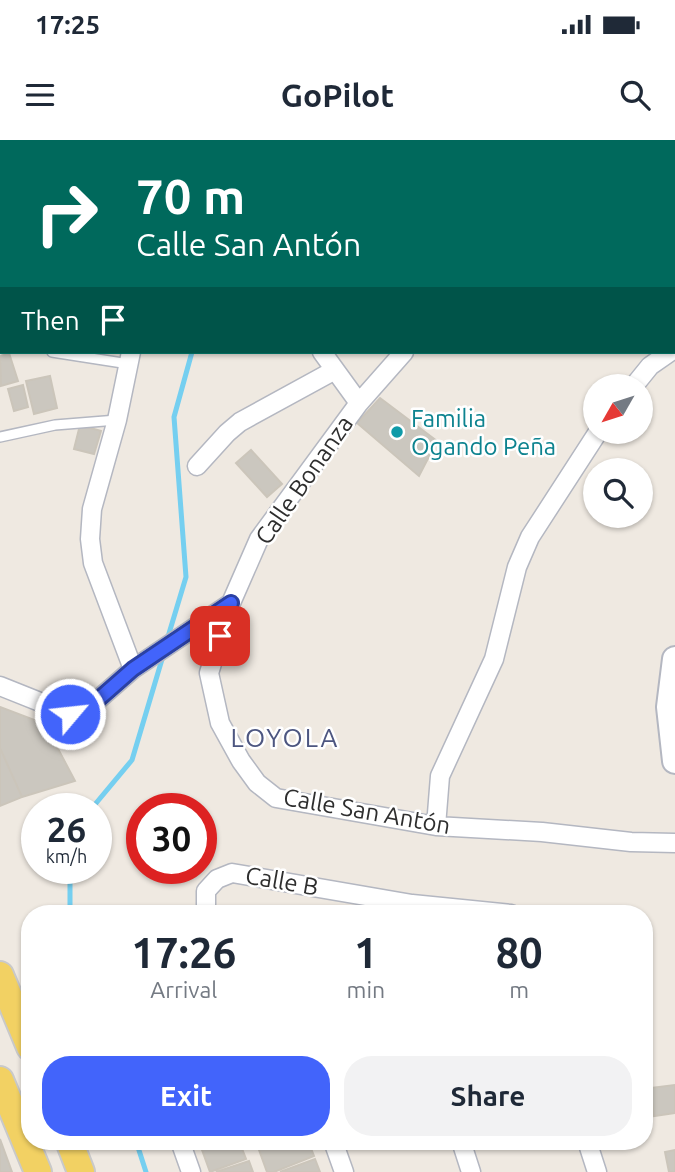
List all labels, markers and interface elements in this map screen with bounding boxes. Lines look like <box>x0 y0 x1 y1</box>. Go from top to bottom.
text: 17:25 <box>35 10 100 39</box>
icon: menu <box>21 76 59 114</box>
icon: search <box>616 76 654 114</box>
text: GoPilot <box>281 77 394 113</box>
icon: right <box>21 168 112 259</box>
text: 70 m <box>136 168 245 223</box>
text: Calle San Antón <box>136 226 361 262</box>
icon: arrive <box>94 301 132 339</box>
text: Then <box>21 306 80 335</box>
north arrow <box>583 374 653 444</box>
map controls <box>583 374 653 528</box>
place label: Familia Ogando Peña <box>411 405 556 460</box>
street label: Calle Bonanza <box>250 411 358 549</box>
marker: Familia Ogando Peña <box>389 424 405 440</box>
button: search <box>583 458 653 528</box>
pin <box>190 606 250 666</box>
icon: arrive <box>201 617 239 655</box>
position arrow <box>33 677 107 751</box>
district label: LOYOLA <box>230 723 340 752</box>
street label: Calle San Antón <box>281 783 453 839</box>
speed limit sign: 30 <box>126 793 217 884</box>
text: 26 <box>47 809 86 849</box>
text: km/h <box>46 846 87 866</box>
street label: Calle B <box>243 861 321 901</box>
text: 17:26 <box>131 929 236 976</box>
text: 1 <box>354 929 378 976</box>
text: 80 <box>495 929 543 976</box>
text: Arrival <box>150 977 217 1002</box>
text: min <box>347 977 385 1002</box>
text: m <box>509 977 529 1002</box>
button: Exit <box>42 1056 330 1136</box>
button: Share <box>344 1056 632 1136</box>

